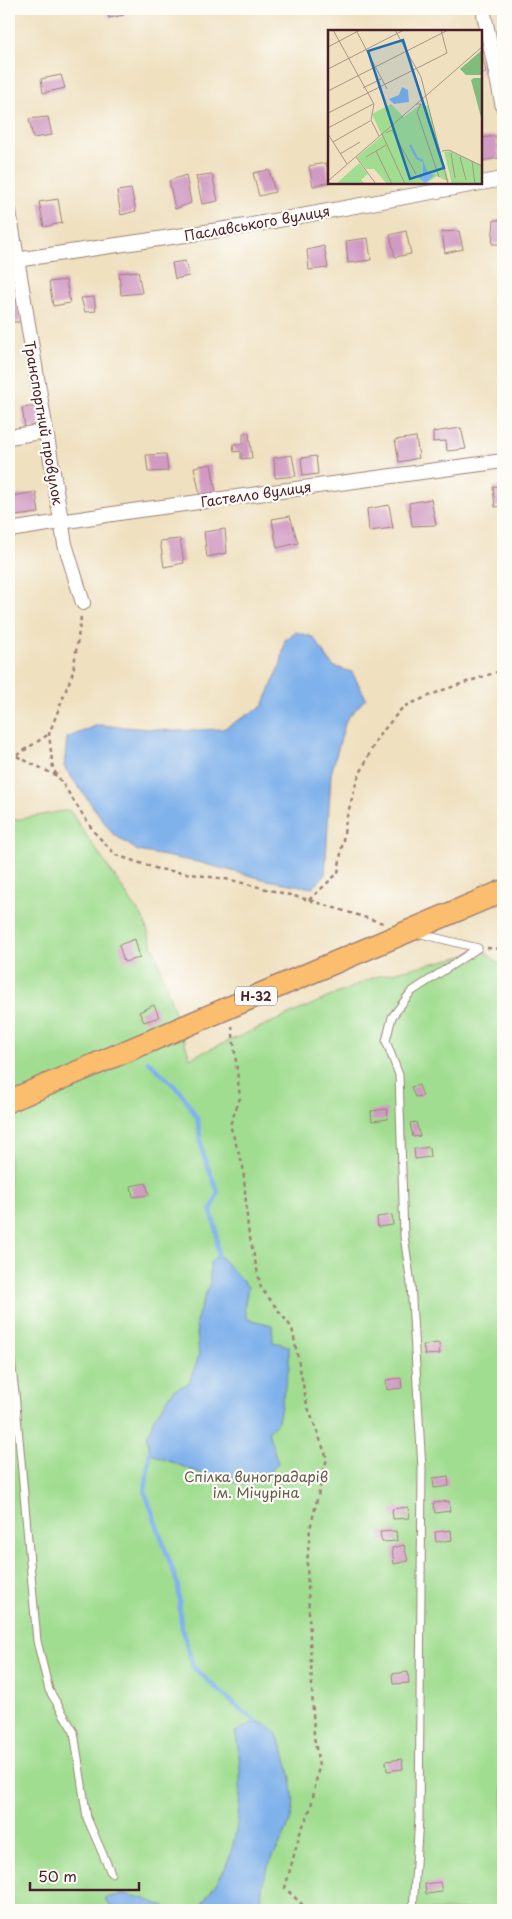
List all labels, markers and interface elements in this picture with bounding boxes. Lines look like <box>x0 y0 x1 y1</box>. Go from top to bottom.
inset map <box>328 30 482 184</box>
street label: Паславського вулиця <box>183 200 331 246</box>
street label: Транспортний провулок <box>19 339 69 507</box>
street label: Гастелло вулиця <box>199 476 313 512</box>
road number: Н-32 <box>235 986 277 1006</box>
park label: Спілка виноградарів ім. Мічуріна <box>184 1466 328 1503</box>
scale bar <box>30 1859 139 1891</box>
text: 50 m <box>38 1864 77 1887</box>

